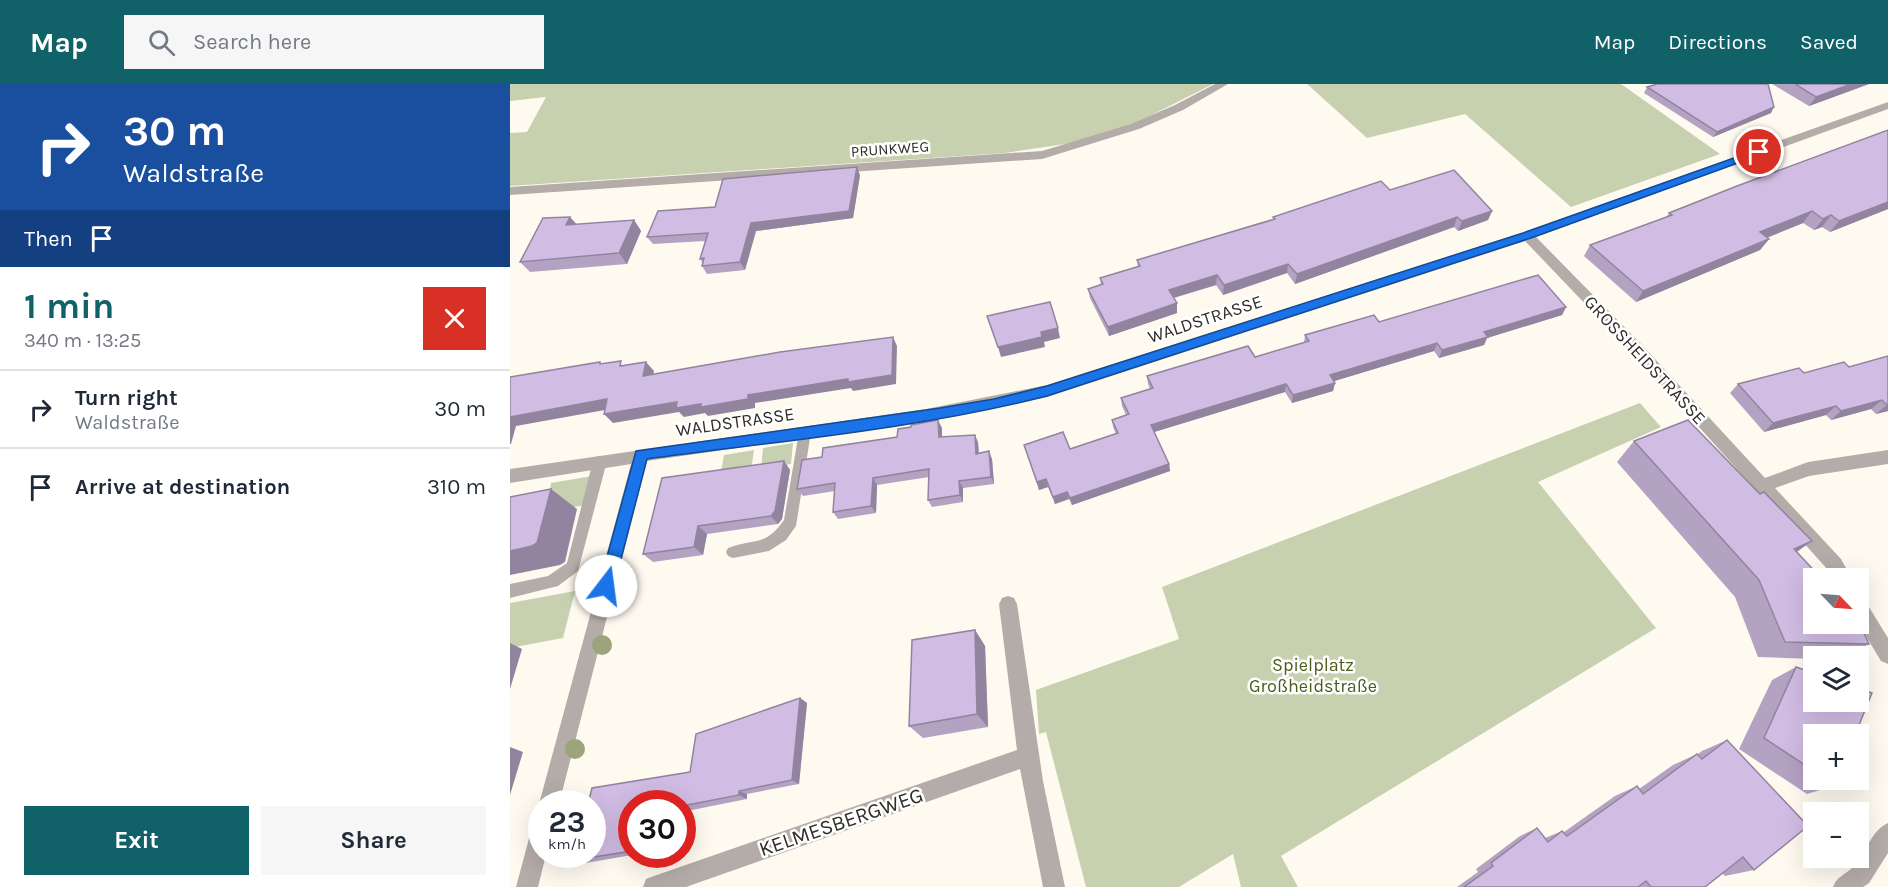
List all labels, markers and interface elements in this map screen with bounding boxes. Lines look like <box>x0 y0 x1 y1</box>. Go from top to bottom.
search box <box>124 15 544 69</box>
text: Map <box>30 26 88 59</box>
icon: search <box>145 26 178 59</box>
text: Search here <box>193 29 311 55</box>
text: Map <box>1594 30 1635 54</box>
text: Directions <box>1668 30 1767 54</box>
text: Saved <box>1800 30 1858 54</box>
text: 30 m <box>123 106 226 156</box>
icon: right <box>24 108 102 186</box>
pin <box>1733 126 1784 177</box>
icon: arrive <box>1742 135 1775 168</box>
street label: PRUNKWEG <box>850 137 930 161</box>
text: Waldstraße <box>123 157 264 189</box>
icon: arrive <box>85 222 118 255</box>
text: Then <box>24 226 73 252</box>
text: 1 min <box>24 285 114 327</box>
button: close <box>423 287 486 350</box>
street label: WALDSTRASSE <box>1145 290 1265 348</box>
street label: GROSSHEIDSTRASSE <box>1580 291 1710 429</box>
text: 340 m · 13:25 <box>24 329 141 352</box>
text: Turn right <box>75 385 178 411</box>
icon: right <box>24 393 57 426</box>
text: 30 m <box>434 396 486 422</box>
street label: WALDSTRASSE <box>674 403 796 441</box>
text: Waldstraße <box>75 411 180 434</box>
icon: arrive <box>24 471 57 504</box>
text: Arrive at destination <box>75 474 290 500</box>
text: 310 m <box>427 474 486 500</box>
position arrow <box>574 554 638 618</box>
north arrow <box>1803 568 1869 634</box>
map controls <box>1803 568 1869 868</box>
button: layers <box>1803 646 1869 712</box>
park label: Spielplatz Großheidstraße <box>1249 654 1377 697</box>
button: + <box>1803 724 1869 790</box>
street label: KELMESBERGWEG <box>756 783 926 861</box>
speed limit sign: 30 <box>618 790 696 868</box>
button: − <box>1803 802 1869 868</box>
text: 23 <box>549 804 585 840</box>
button: Exit <box>24 806 249 875</box>
button: Share <box>261 806 486 875</box>
text: km/h <box>548 835 586 853</box>

